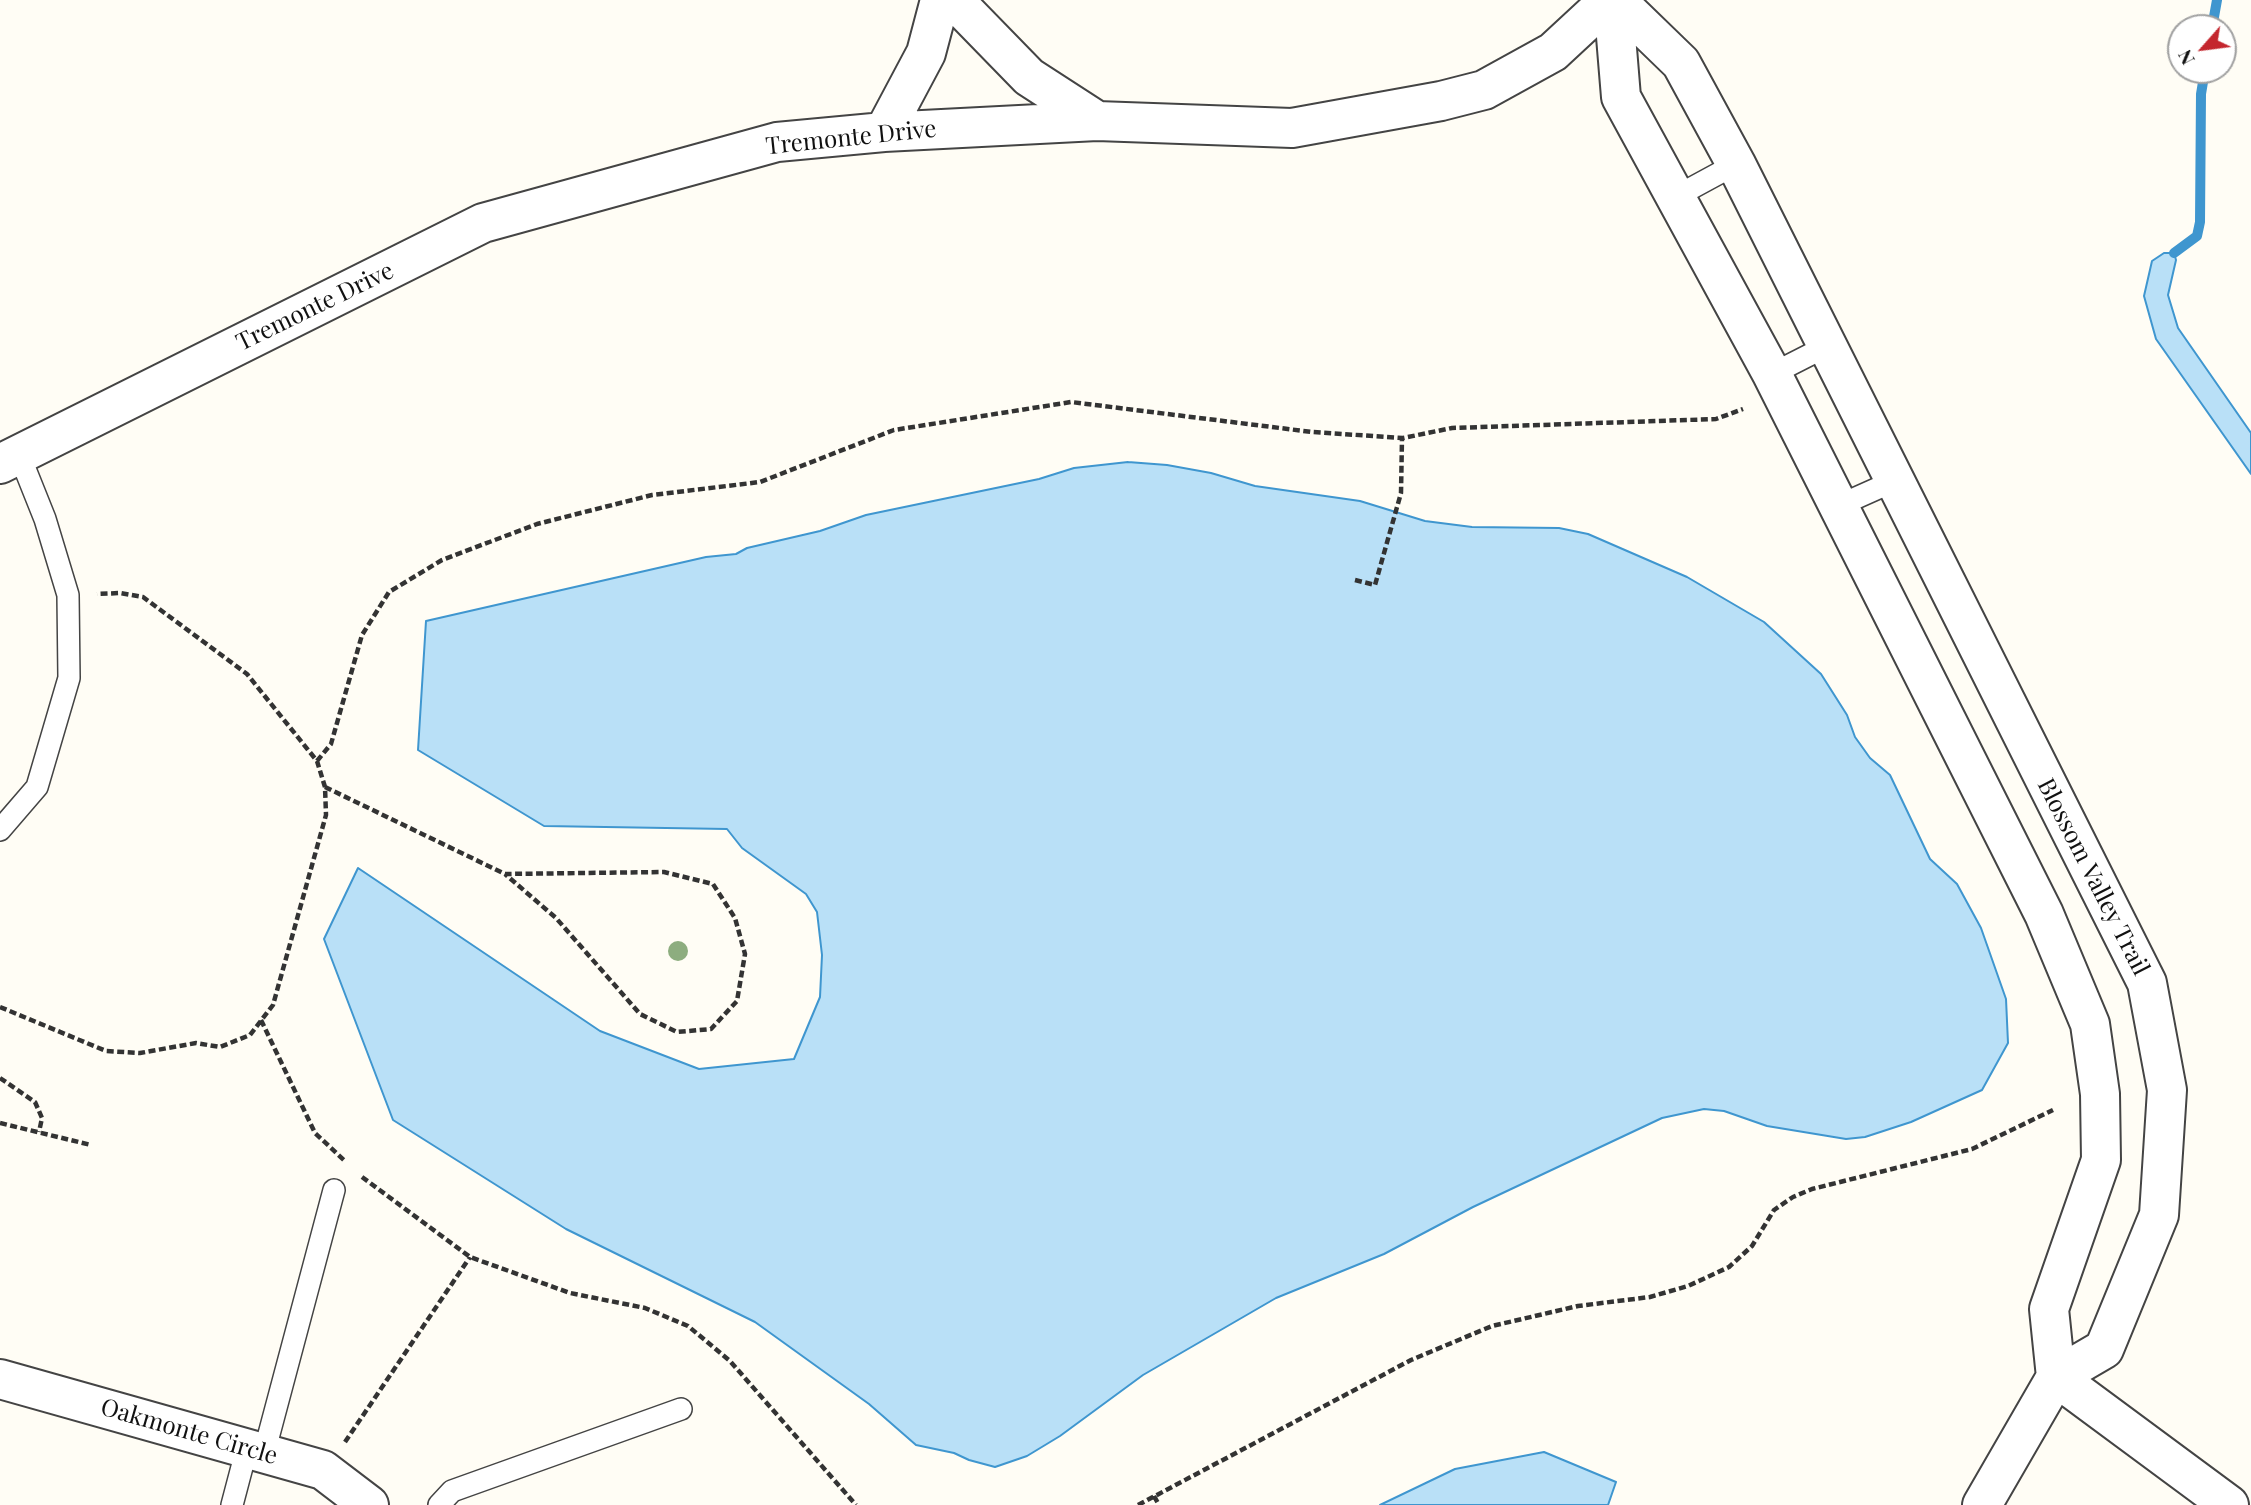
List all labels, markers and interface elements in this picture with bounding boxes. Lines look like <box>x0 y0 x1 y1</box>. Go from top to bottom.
north arrow <box>2167 14 2237 84</box>
text: N <box>2171 46 2200 70</box>
street label: Tremonte Drive <box>764 115 938 161</box>
street label: Tremonte Drive <box>232 256 398 358</box>
street label: Blossom Valley Trail <box>2031 774 2155 980</box>
street label: Oakmonte Circle <box>97 1393 281 1471</box>

